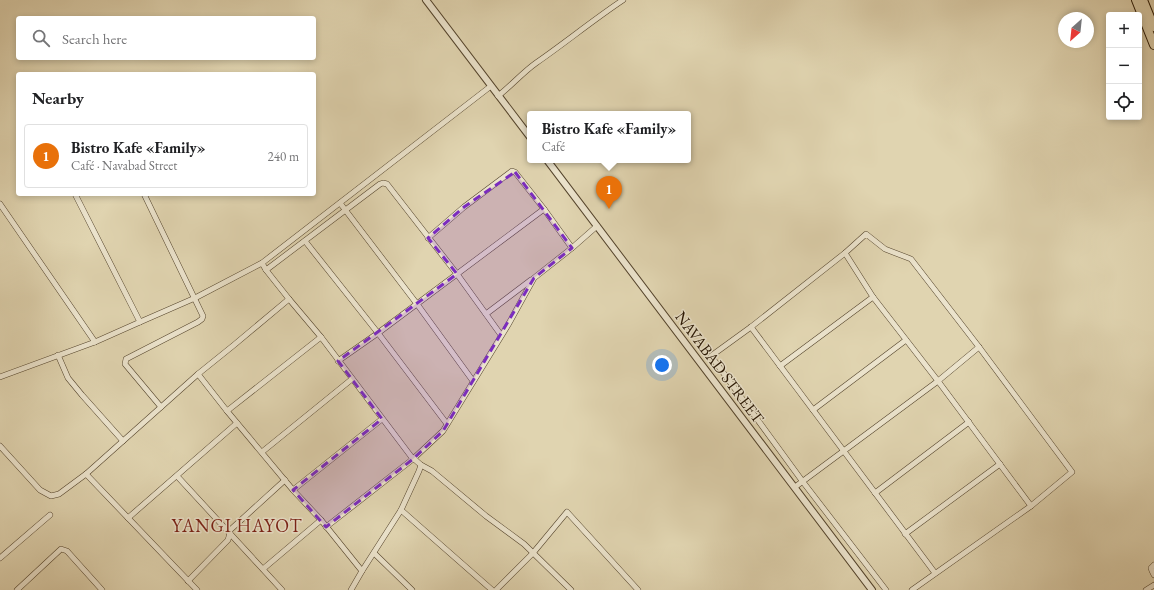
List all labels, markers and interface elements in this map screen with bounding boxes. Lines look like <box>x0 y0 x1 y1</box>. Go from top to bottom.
north arrow <box>1058 12 1094 48</box>
map controls <box>1106 12 1142 120</box>
button: + <box>1106 12 1142 48</box>
search box <box>16 16 316 60</box>
icon: search <box>30 27 52 49</box>
text: Search here <box>62 29 127 48</box>
button: − <box>1106 48 1142 84</box>
button: locate <box>1106 84 1142 120</box>
text: Nearby <box>32 87 84 109</box>
popup <box>527 111 691 163</box>
text: Bistro Kafe «Family» <box>542 119 676 138</box>
text: Bistro Kafe «Family» <box>71 138 206 157</box>
text: Café <box>542 138 565 155</box>
text: 1 <box>43 148 49 165</box>
text: 240 m <box>268 148 299 165</box>
text: Café · Navabad Street <box>71 157 177 174</box>
pin: 1 <box>596 176 622 209</box>
street label: NAVABAD STREET <box>670 307 769 428</box>
your location <box>652 355 672 375</box>
district label: YANGI HAYOT <box>171 514 303 537</box>

